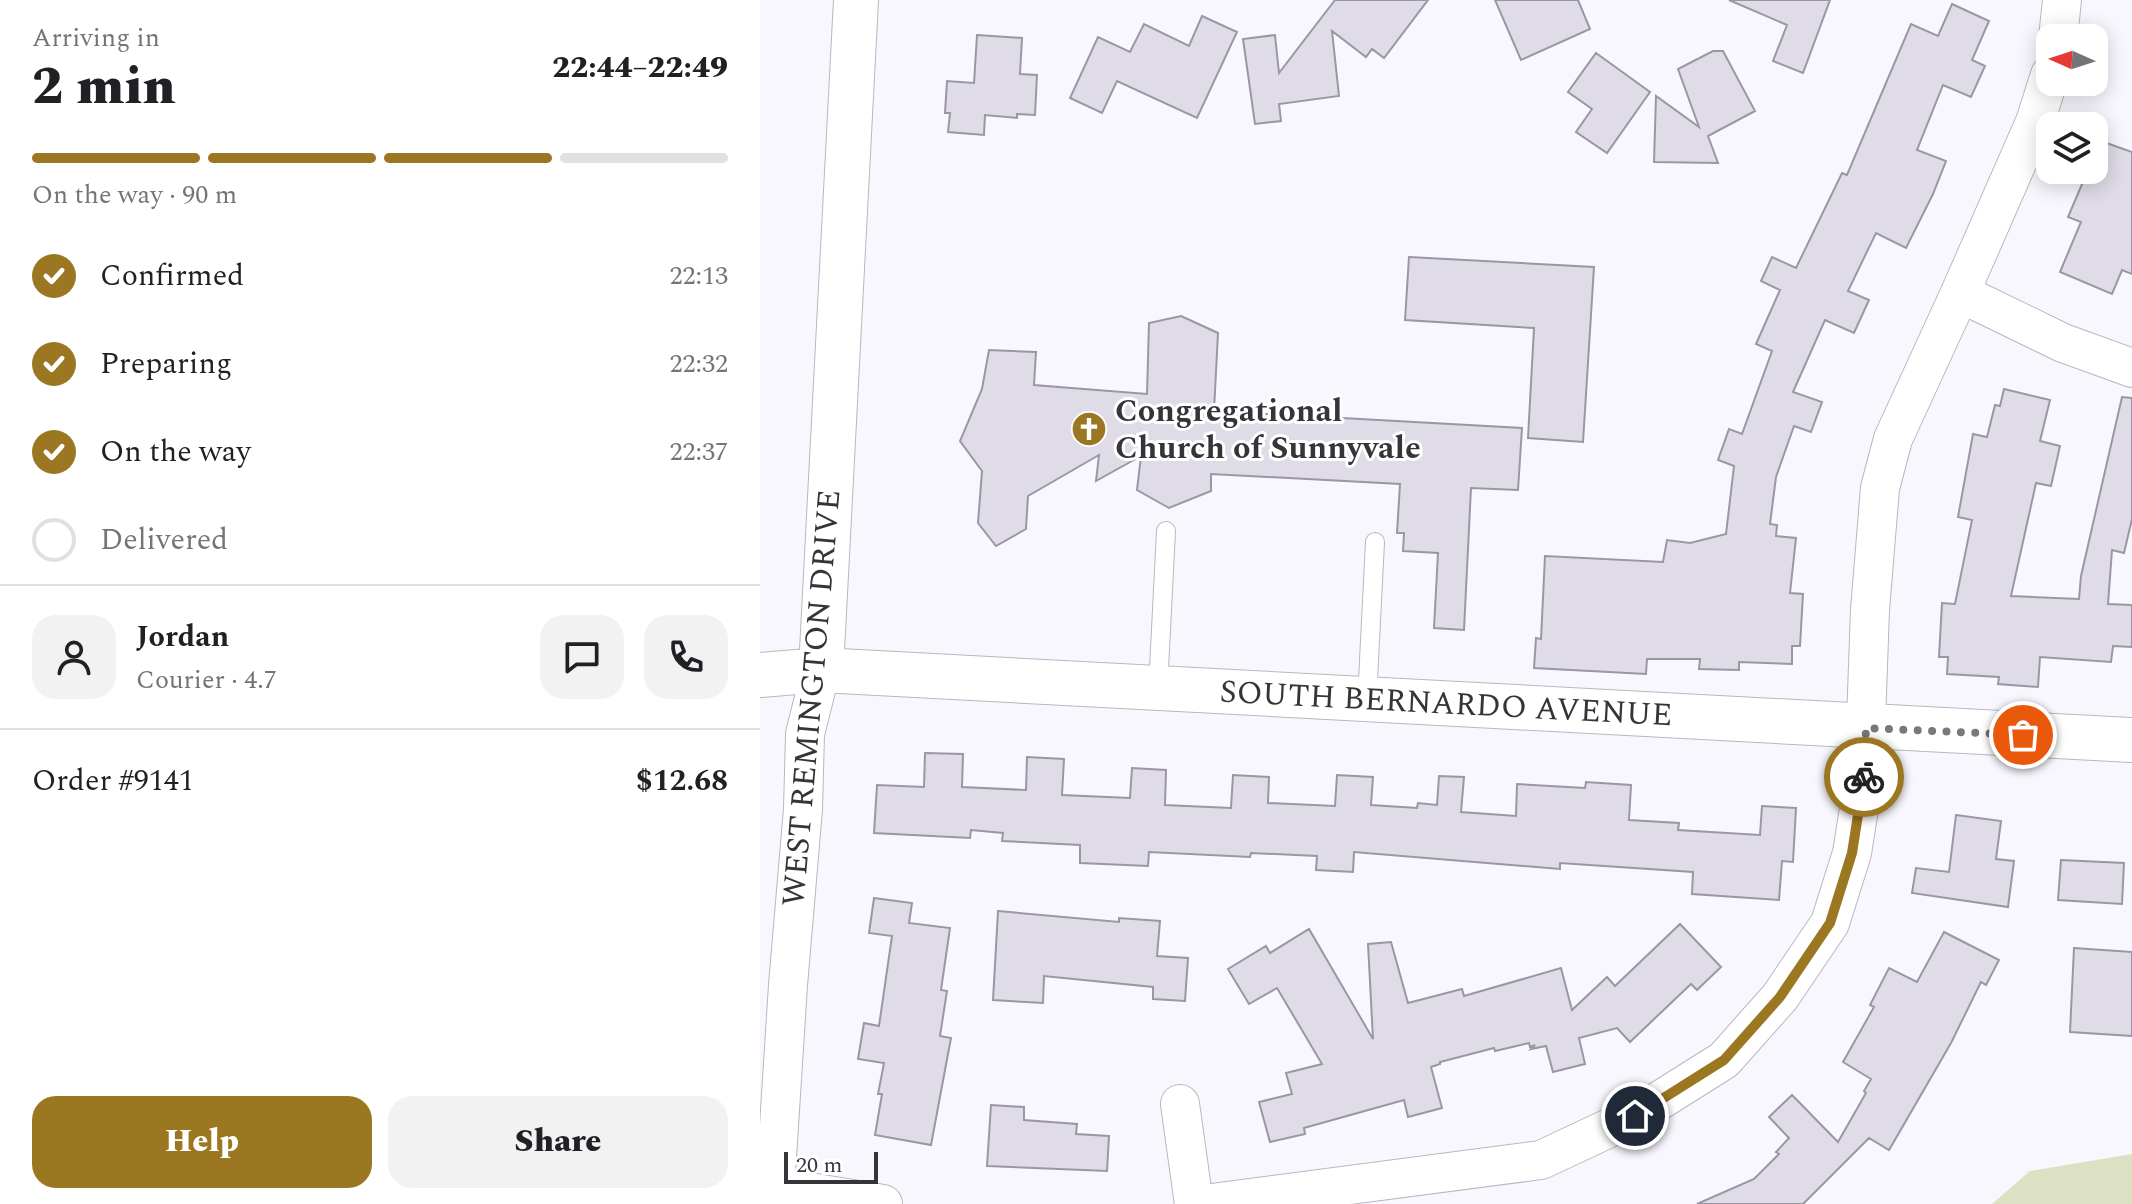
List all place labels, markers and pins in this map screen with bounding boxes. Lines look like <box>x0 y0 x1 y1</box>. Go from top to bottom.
place label: Congregational Church of Sunnyvale <box>1115 387 1421 473</box>
church icon: Congregational Church of Sunnyvale <box>1070 410 1108 448</box>
pin <box>1989 701 2057 769</box>
pin <box>1601 1082 1669 1150</box>

